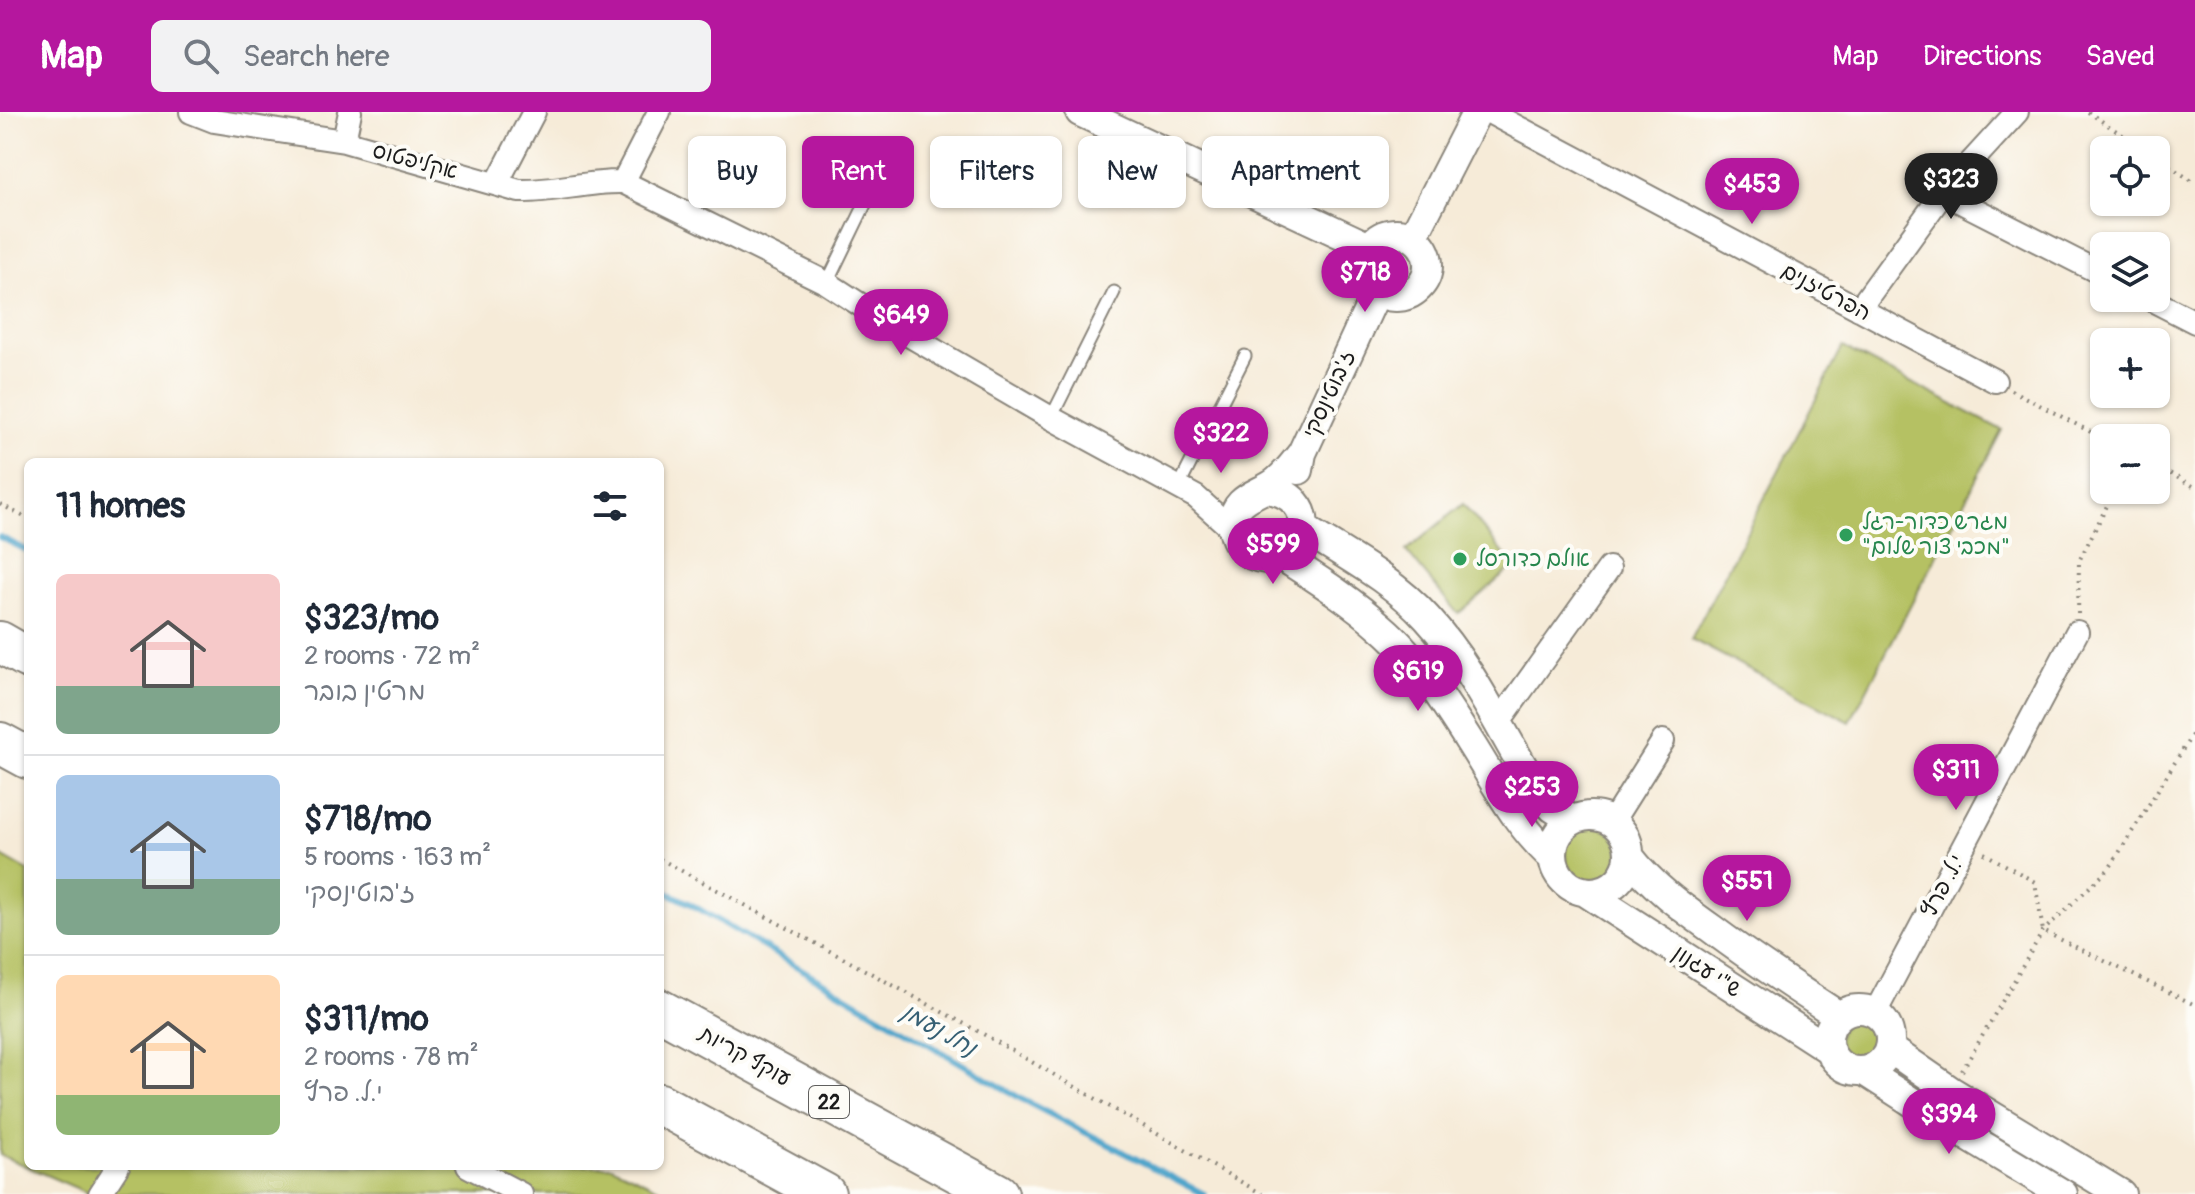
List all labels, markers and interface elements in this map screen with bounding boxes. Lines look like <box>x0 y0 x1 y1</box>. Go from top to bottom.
search box <box>151 20 711 92</box>
text: Map <box>40 32 103 80</box>
icon: search <box>179 34 223 78</box>
text: Search here <box>243 38 390 75</box>
text: Map <box>1832 39 1879 74</box>
text: Directions <box>1923 39 2042 74</box>
text: Saved <box>2086 39 2155 74</box>
street label: אקליפטוס <box>369 136 461 186</box>
chip: Buy <box>688 136 786 208</box>
chip: Rent <box>802 136 914 208</box>
chip: Filters <box>930 136 1062 208</box>
chip: New <box>1078 136 1186 208</box>
chip: Apartment <box>1202 136 1389 208</box>
map controls <box>2090 136 2170 504</box>
button: locate <box>2090 136 2170 216</box>
pin: $323 <box>1904 153 1998 221</box>
pin: $453 <box>1705 158 1799 226</box>
text: $323 <box>1923 163 1979 195</box>
text: $453 <box>1723 168 1781 200</box>
button: layers <box>2090 232 2170 312</box>
pin: $718 <box>1318 246 1412 314</box>
text: $718 <box>1339 256 1391 288</box>
street label: הפרטיזנים <box>1776 257 1876 327</box>
pin: $649 <box>854 289 948 357</box>
text: $649 <box>872 299 930 331</box>
button: + <box>2090 328 2170 408</box>
street label: ז'בוטינסקי <box>1296 346 1362 442</box>
pin: $322 <box>1174 407 1268 475</box>
text: $322 <box>1192 417 1250 449</box>
button: − <box>2090 424 2170 504</box>
icon: filters <box>588 484 632 528</box>
text: 11 homes <box>56 485 185 528</box>
place label: מגרש כדור-רגל "מכבי צור שלום" <box>1862 508 2010 561</box>
pin: $599 <box>1226 518 1320 586</box>
marker: מגרש כדור-רגל "מכבי צור שלום" <box>1837 526 1855 544</box>
text: $599 <box>1246 528 1300 560</box>
place label: אולם כדורסל <box>1476 545 1590 573</box>
marker: אולם כדורסל <box>1451 550 1469 568</box>
text: $323/mo <box>304 597 439 640</box>
icon: home <box>120 606 216 702</box>
text: 2 rooms · 72 m² <box>304 640 480 672</box>
pin: $619 <box>1371 645 1465 713</box>
text: $619 <box>1392 655 1444 687</box>
text: מרטין בובר <box>304 676 426 708</box>
pin: $311 <box>1909 744 2003 812</box>
text: $311 <box>1932 754 1980 786</box>
pin: $253 <box>1485 761 1579 829</box>
text: $253 <box>1503 771 1561 803</box>
text: $718/mo <box>304 798 432 841</box>
icon: home <box>120 807 216 903</box>
text: 5 rooms · 163 m² <box>304 841 491 873</box>
street label: י.ל. פרץ <box>1915 850 1971 922</box>
pin: $551 <box>1700 855 1794 923</box>
text: $551 <box>1721 865 1773 897</box>
text: ז'בוטינסקי <box>304 877 415 909</box>
street label: ש"י עגנון <box>1668 939 1747 1004</box>
water label: נחל נעמן <box>896 997 983 1064</box>
text: $311/mo <box>304 998 429 1041</box>
icon: home <box>120 1007 216 1103</box>
street label: עוקף קריות <box>692 1018 796 1093</box>
text: 2 rooms · 78 m² <box>304 1041 479 1073</box>
text: י.ל. פרץ <box>304 1077 383 1109</box>
road number: 22 <box>809 1086 849 1118</box>
pin: $394 <box>1902 1088 1996 1156</box>
text: $394 <box>1920 1098 1978 1130</box>

